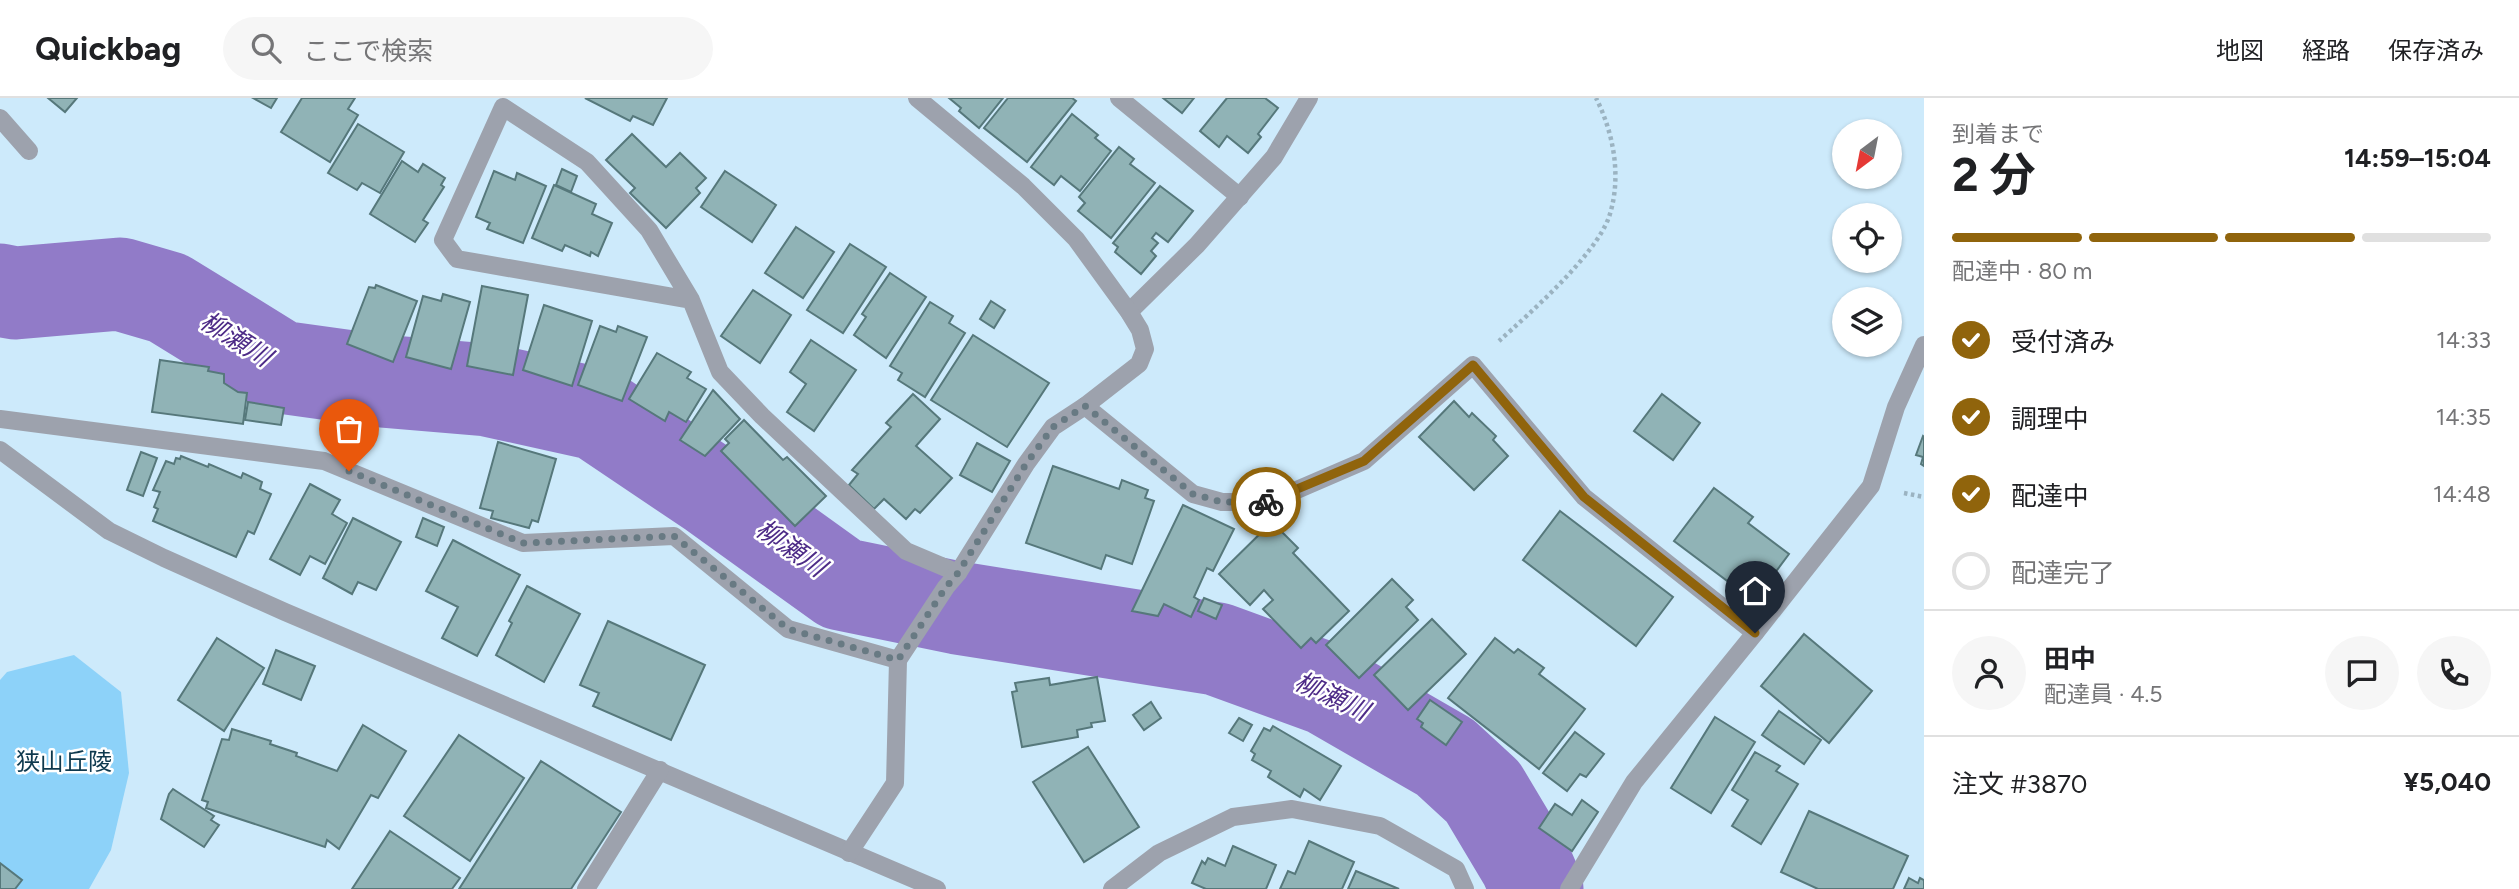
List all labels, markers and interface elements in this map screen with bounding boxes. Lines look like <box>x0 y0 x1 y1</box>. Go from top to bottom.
search box <box>223 17 713 80</box>
text: Quickbag <box>35 29 181 68</box>
icon: search <box>247 29 285 67</box>
text: ここで検索 <box>303 35 433 67</box>
text: 地図 <box>2216 36 2264 65</box>
text: 経路 <box>2302 36 2350 65</box>
text: 保存済み <box>2388 36 2484 65</box>
north arrow <box>1832 119 1902 189</box>
map controls <box>1832 119 1902 357</box>
text: 到着まで <box>1952 120 2044 148</box>
text: 14:59–15:04 <box>2344 142 2491 174</box>
text: 2 分 <box>1952 147 2036 203</box>
button: locate <box>1832 203 1902 273</box>
text: 配達中 · 80 m <box>1952 257 2092 285</box>
button: layers <box>1832 287 1902 357</box>
water label: 柳瀬川 <box>194 305 280 375</box>
icon: check <box>1952 321 1990 359</box>
text: 受付済み <box>2011 326 2115 358</box>
text: 14:33 <box>2436 326 2491 354</box>
icon: check <box>1952 398 1990 436</box>
pin <box>319 399 379 471</box>
text: 調理中 <box>2011 403 2089 435</box>
text: 14:35 <box>2436 403 2491 431</box>
icon: bag <box>330 410 368 448</box>
courier <box>1231 467 1301 537</box>
icon: check <box>1952 475 1990 513</box>
text: 配達中 <box>2011 480 2089 512</box>
text: 14:48 <box>2433 480 2491 508</box>
icon: bike <box>1247 483 1285 521</box>
water label: 柳瀬川 <box>750 513 835 585</box>
text: 配達完了 <box>2011 557 2115 589</box>
pin <box>1725 561 1785 633</box>
icon: home <box>1736 572 1774 610</box>
button: person <box>1952 636 2026 710</box>
button: chat <box>2325 636 2399 710</box>
button: phone <box>2417 636 2491 710</box>
text: 田中 <box>2044 643 2096 675</box>
water label: 柳瀬川 <box>1290 665 1377 728</box>
text: 配達員 · 4.5 <box>2044 680 2163 708</box>
park label: 狭山丘陵 <box>16 747 112 776</box>
text: ¥5,040 <box>2404 766 2491 798</box>
text: 注文 #3870 <box>1952 768 2088 800</box>

